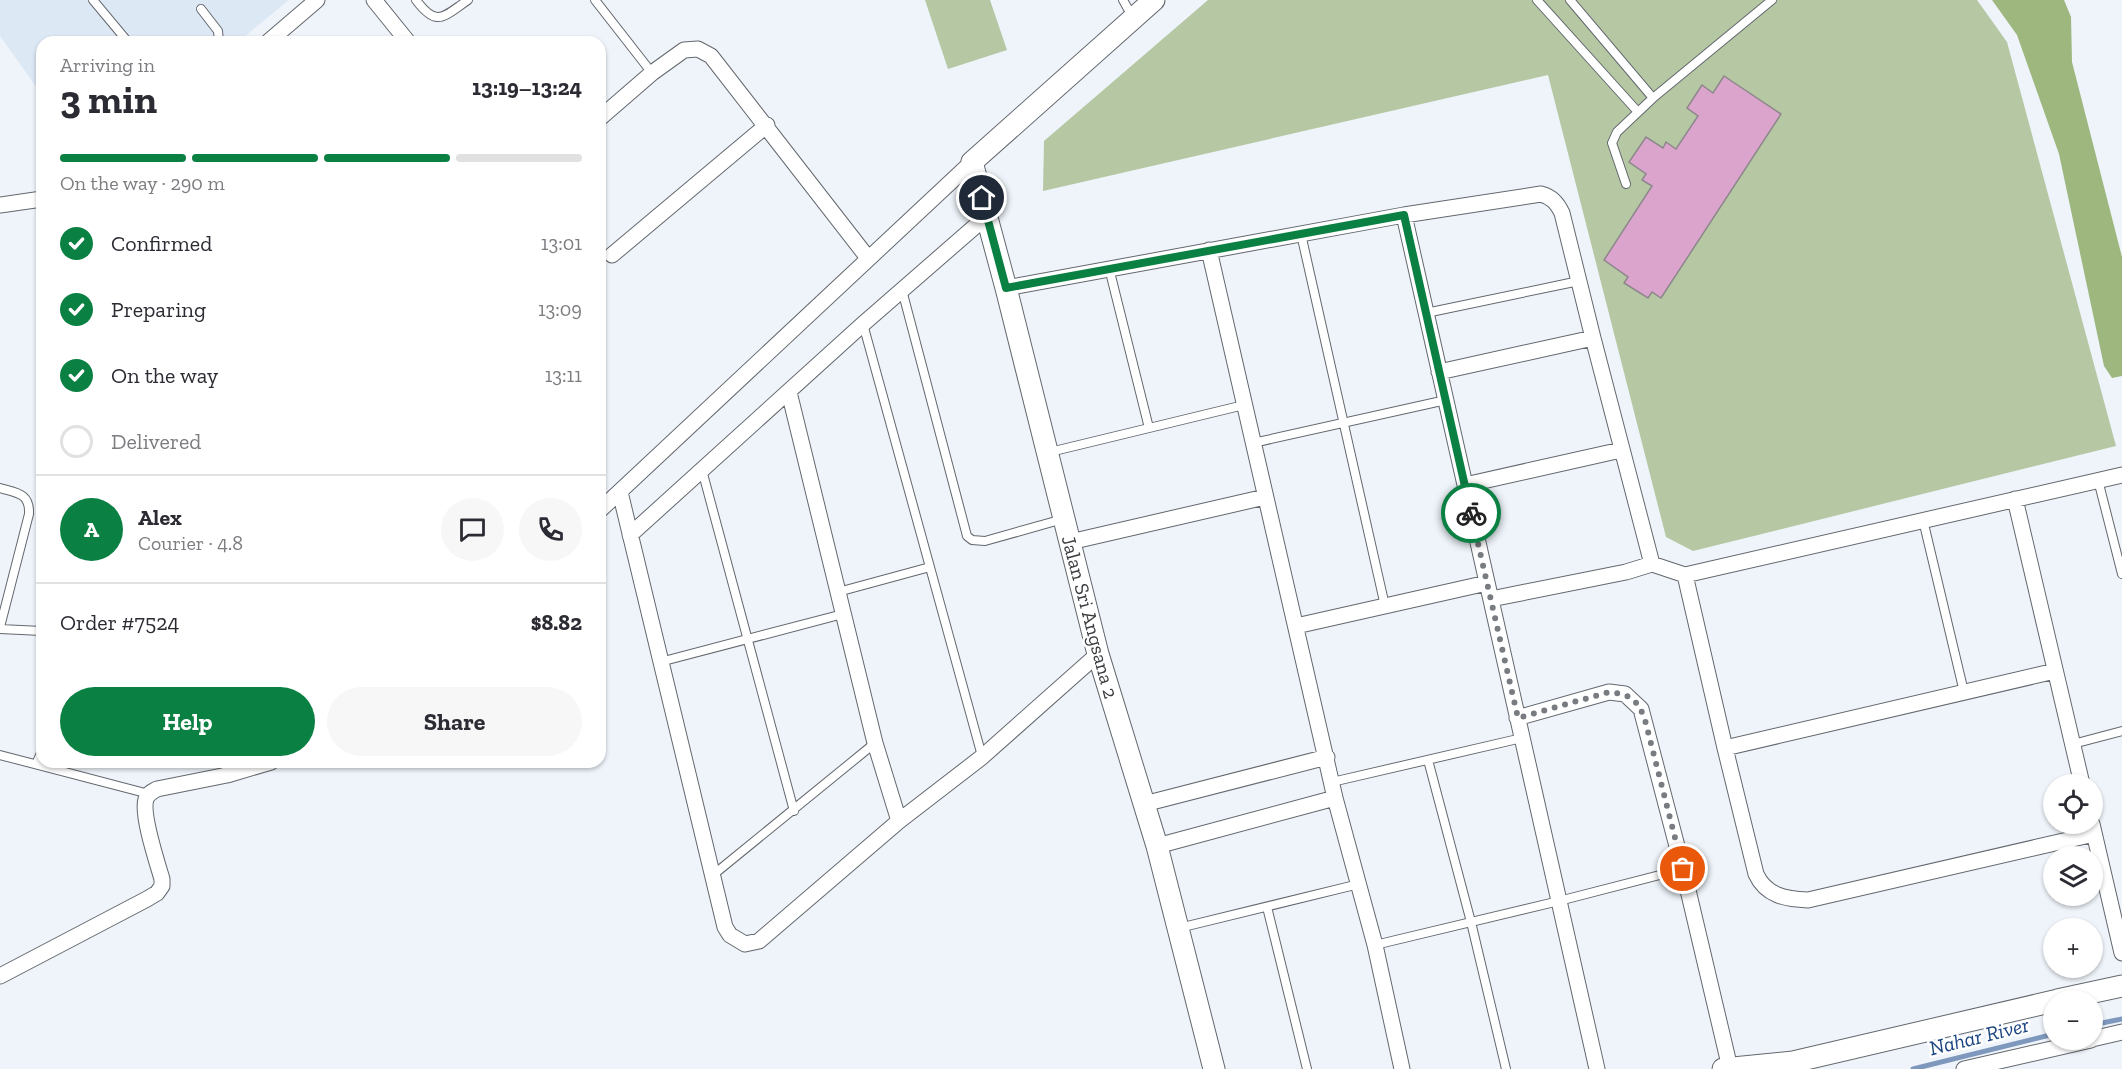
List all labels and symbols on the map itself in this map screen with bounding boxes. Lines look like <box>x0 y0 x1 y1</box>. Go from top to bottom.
pin <box>956 172 1007 223</box>
courier <box>1441 483 1501 543</box>
street label: Jalan Sri Angsana 2 <box>1057 533 1123 701</box>
pin <box>1657 843 1708 894</box>
water label: Nahar River <box>1926 1011 2032 1060</box>

